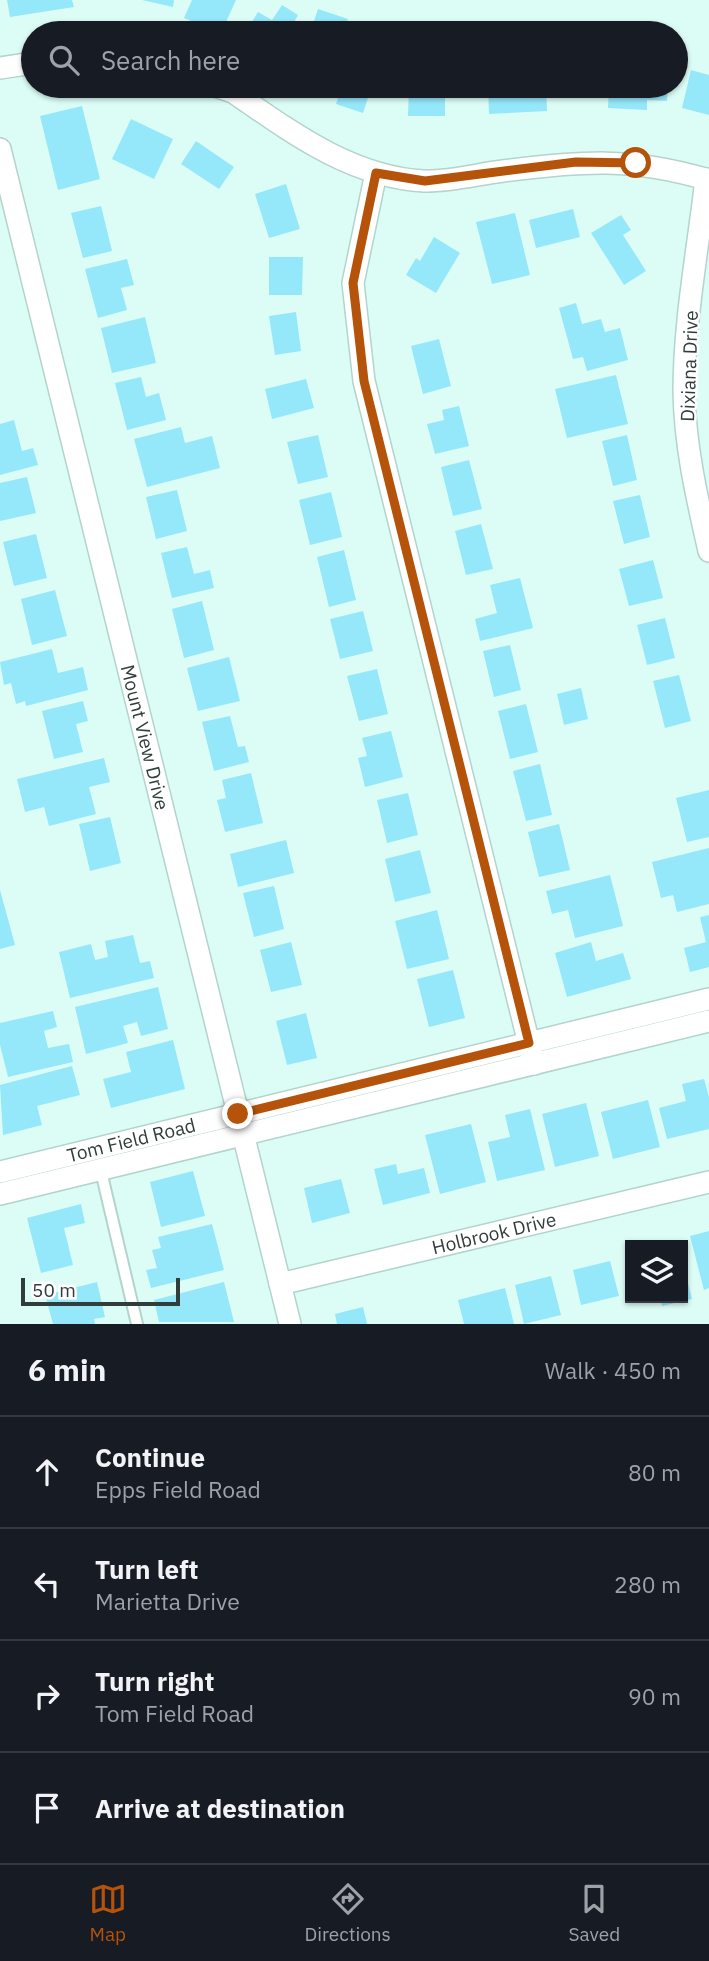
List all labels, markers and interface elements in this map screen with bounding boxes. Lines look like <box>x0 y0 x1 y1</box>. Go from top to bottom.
search box <box>21 21 688 98</box>
icon: search <box>45 41 83 79</box>
text: Search here <box>101 43 240 77</box>
route start <box>620 147 651 178</box>
street label: Dixiana Drive <box>675 310 703 422</box>
street label: Mount View Drive <box>116 662 175 812</box>
route end <box>222 1098 253 1129</box>
street label: Tom Field Road <box>64 1113 198 1167</box>
street label: Holbrook Drive <box>429 1207 559 1259</box>
map controls <box>625 1240 688 1303</box>
button: layers <box>625 1240 688 1303</box>
scale bar <box>21 1275 180 1307</box>
text: 50 m <box>32 1278 76 1302</box>
text: 6 min <box>28 1350 106 1389</box>
text: Walk · 450 m <box>545 1355 681 1385</box>
text: Continue <box>95 1440 205 1474</box>
icon: ahead <box>28 1453 66 1491</box>
text: 80 m <box>628 1457 681 1487</box>
text: Epps Field Road <box>95 1474 261 1504</box>
text: Turn left <box>95 1552 198 1586</box>
icon: left <box>28 1565 66 1603</box>
text: 280 m <box>614 1569 681 1599</box>
text: Marietta Drive <box>95 1586 240 1616</box>
text: Turn right <box>95 1664 214 1698</box>
icon: right <box>28 1677 66 1715</box>
text: 90 m <box>628 1681 681 1711</box>
text: Tom Field Road <box>95 1698 254 1728</box>
icon: arrive <box>28 1789 66 1827</box>
text: Arrive at destination <box>95 1791 345 1825</box>
tab: Map <box>89 1880 127 1946</box>
tab: Directions <box>304 1880 391 1946</box>
tab: Saved <box>569 1880 620 1946</box>

